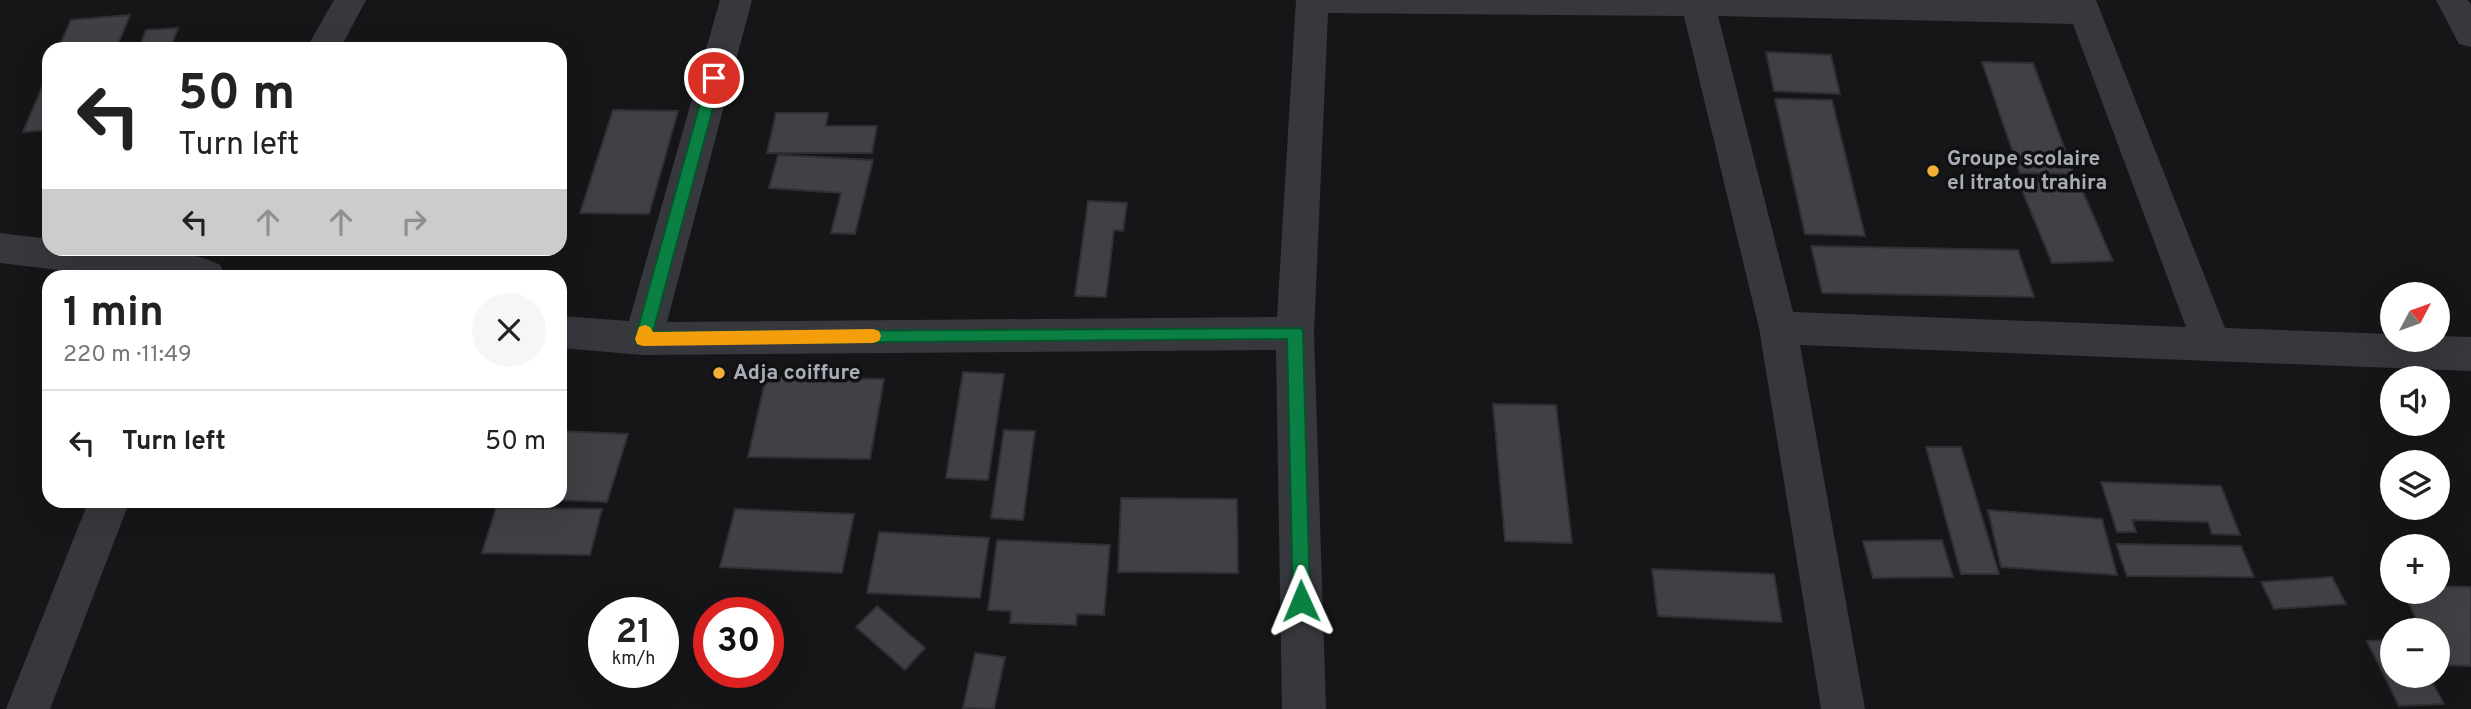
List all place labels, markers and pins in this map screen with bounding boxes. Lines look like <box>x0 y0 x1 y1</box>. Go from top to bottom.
pin <box>684 48 744 108</box>
place label: Groupe scolaire el itratou trahira <box>1947 146 2107 197</box>
marker: Groupe scolaire el itratou trahira <box>1925 163 1941 179</box>
place label: Adja coiffure <box>733 360 860 387</box>
marker: Adja coiffure <box>711 365 727 381</box>

